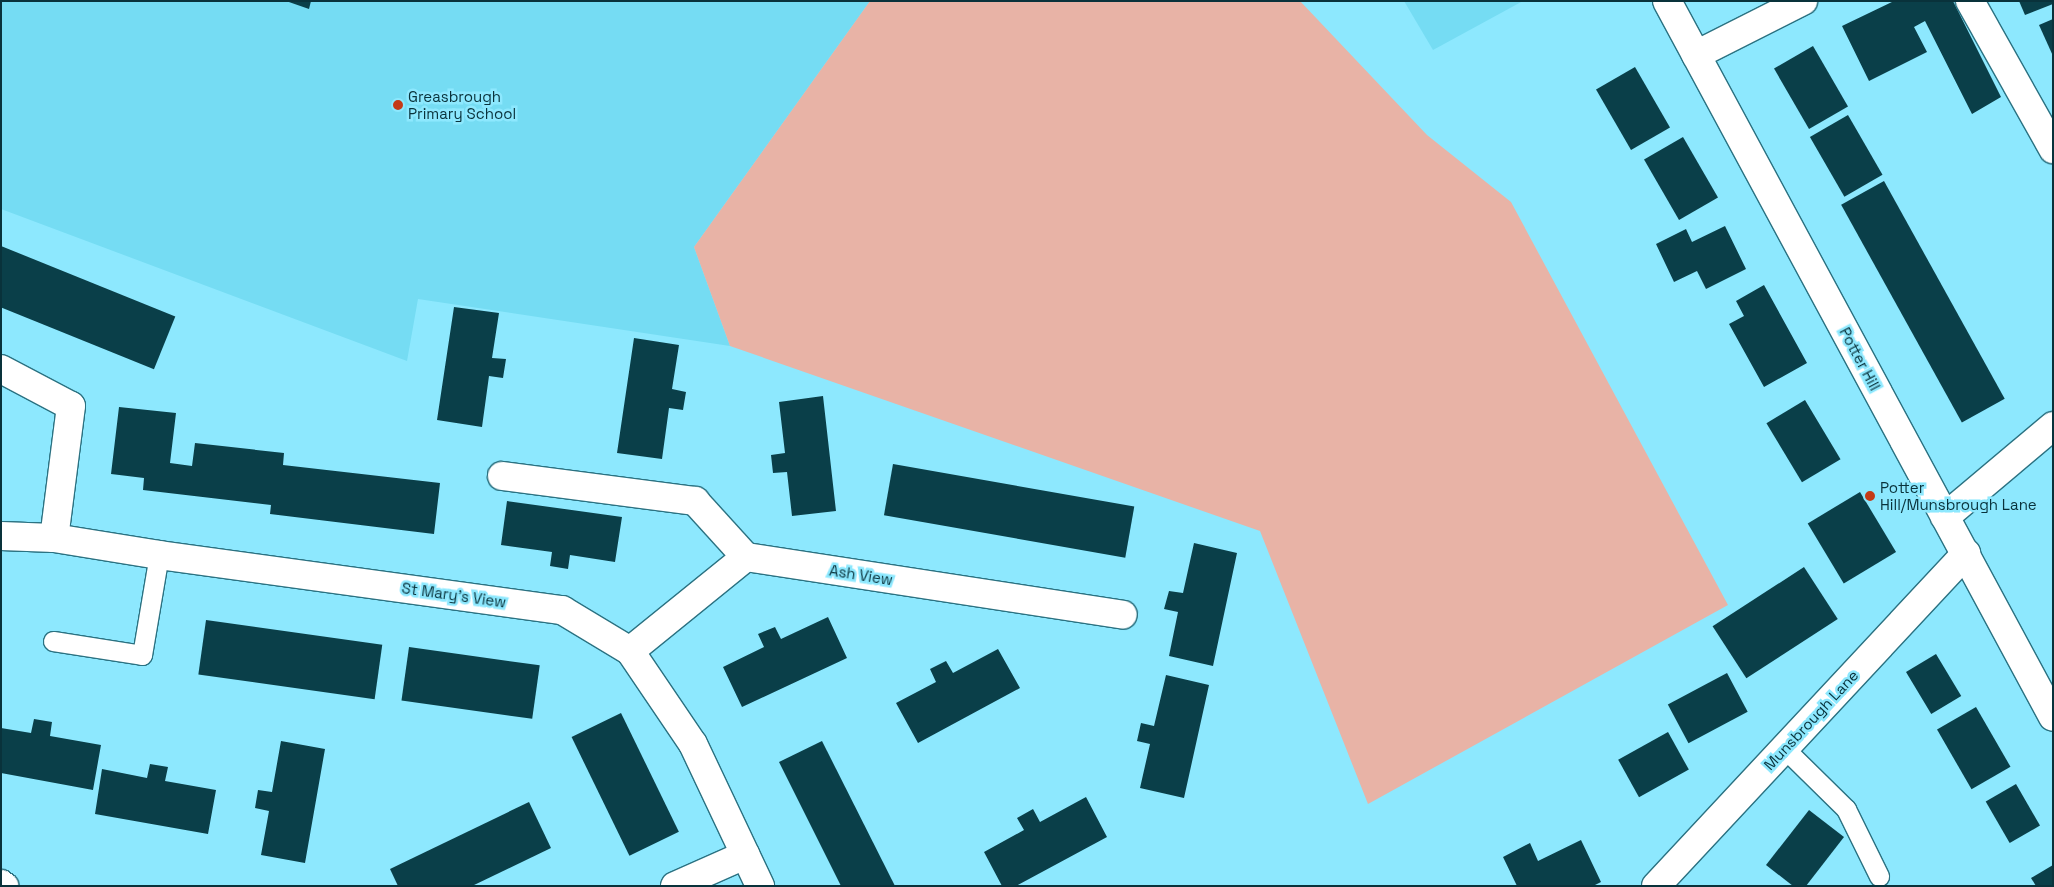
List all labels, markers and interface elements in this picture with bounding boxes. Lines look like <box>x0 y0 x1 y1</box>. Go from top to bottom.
place label: Greasbrough Primary School <box>408 87 516 122</box>
marker: Greasbrough Primary School <box>392 99 404 111</box>
street label: Potter Hill <box>1836 324 1884 394</box>
place label: Potter Hill/Munsbrough Lane <box>1880 478 2037 513</box>
marker: Potter Hill/Munsbrough Lane <box>1864 490 1876 502</box>
street label: Ash View <box>828 561 894 589</box>
street label: St Mary's View <box>400 579 508 611</box>
street label: Munsbrough Lane <box>1760 666 1862 774</box>

